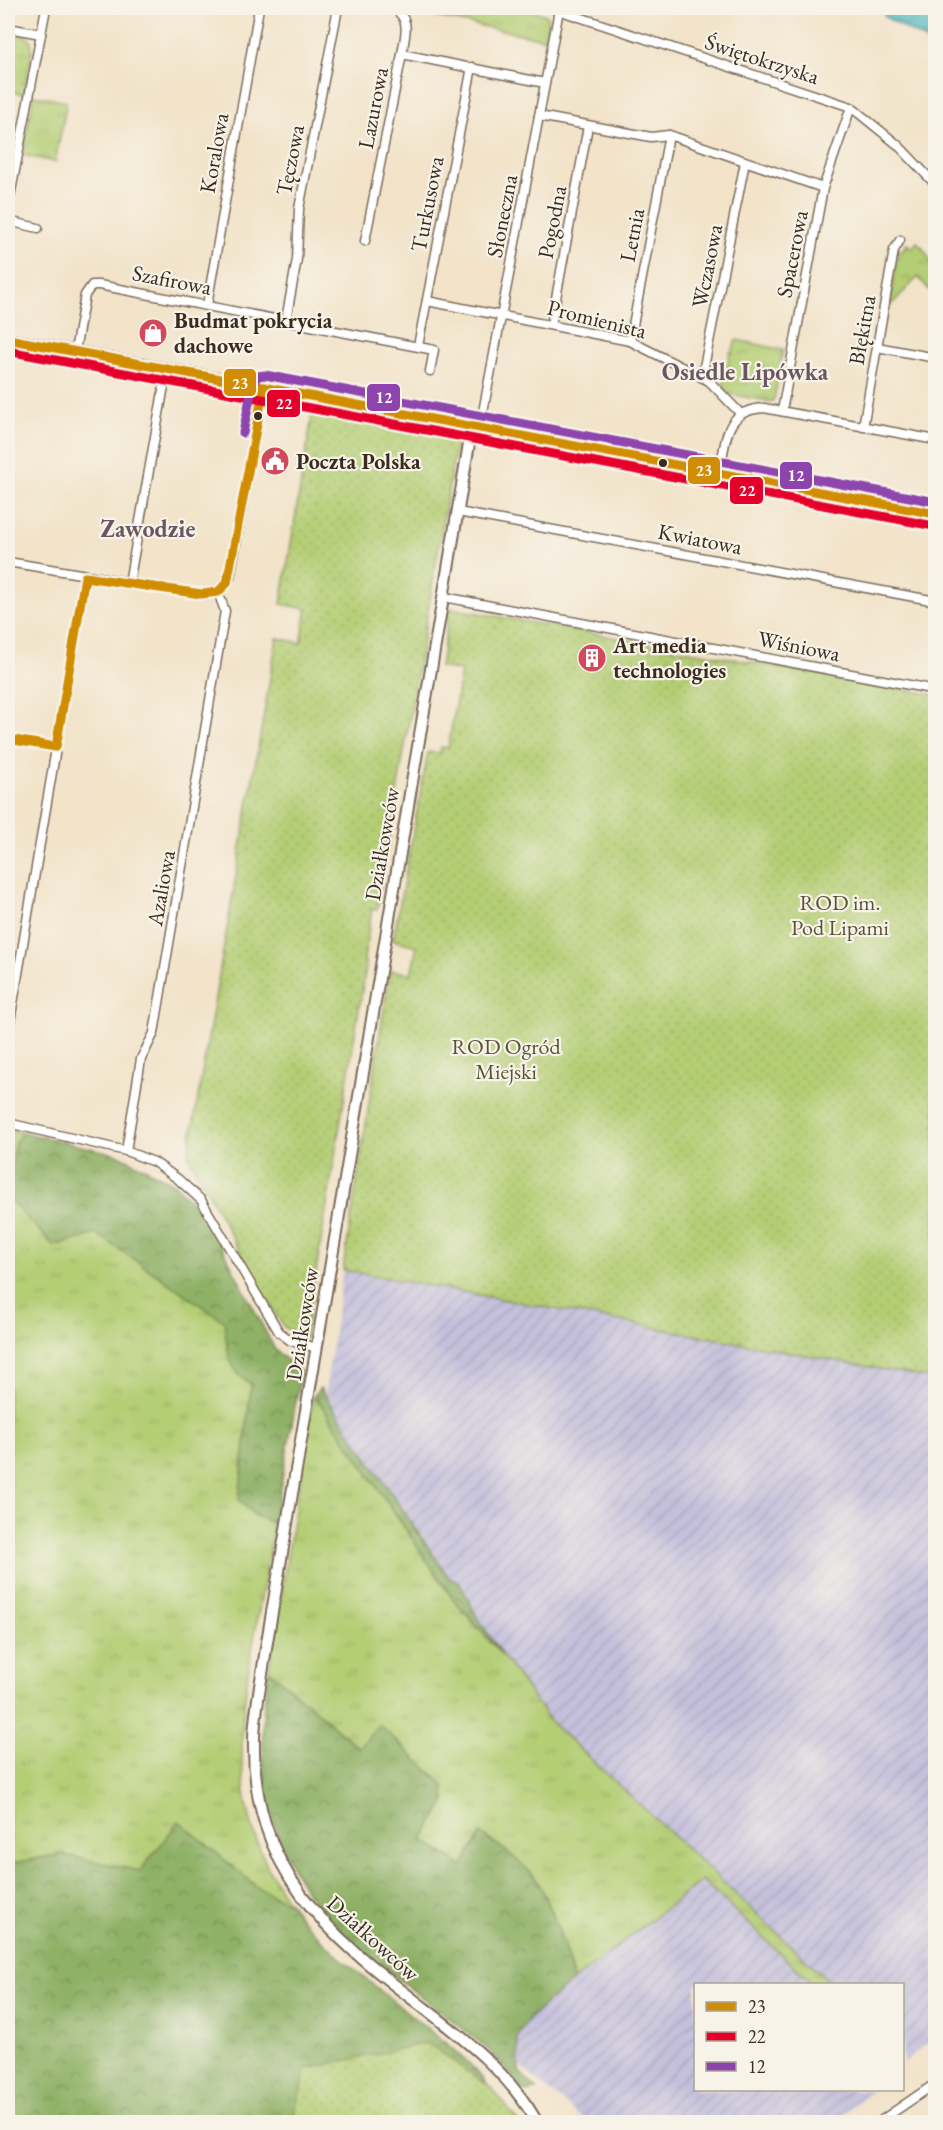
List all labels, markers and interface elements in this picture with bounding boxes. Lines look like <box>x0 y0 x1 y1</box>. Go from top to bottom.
street label: Świętokrzyska <box>701 27 823 91</box>
street label: Lazurowa <box>351 65 395 151</box>
street label: Koralowa <box>193 110 235 196</box>
street label: Tęczowa <box>269 122 311 198</box>
street label: Turkusowa <box>404 154 451 254</box>
street label: Słoneczna <box>480 172 524 260</box>
street label: Pogodna <box>531 183 573 261</box>
street label: Letnia <box>613 205 651 264</box>
street label: Spacerowa <box>769 208 815 300</box>
street label: Wczasowa <box>685 221 729 310</box>
street label: Szafirowa <box>130 258 214 302</box>
street label: Promienista <box>544 293 650 345</box>
street label: Błękitna <box>842 293 882 367</box>
place label: Budmat pokrycia dachowe <box>174 306 333 360</box>
shop icon: Budmat pokrycia dachowe <box>137 317 169 349</box>
district label: Osiedle Lipówka <box>662 356 829 387</box>
line badge: 23 <box>223 368 257 397</box>
text: 23 <box>232 373 248 394</box>
line badge: 12 <box>366 383 401 412</box>
text: 12 <box>376 387 393 408</box>
line badge: 22 <box>266 389 301 418</box>
text: 22 <box>276 393 293 414</box>
unlabelled marker <box>252 410 264 422</box>
public building icon: Poczta Polska <box>259 445 291 477</box>
place label: Poczta Polska <box>296 447 421 476</box>
line badge: 23 <box>687 456 721 485</box>
unlabelled marker <box>657 457 669 469</box>
text: 23 <box>696 460 712 481</box>
line badge: 12 <box>779 461 813 490</box>
text: 12 <box>788 465 805 486</box>
line badge: 22 <box>729 476 764 505</box>
text: 22 <box>739 480 756 501</box>
district label: Zawodzie <box>101 513 195 544</box>
street label: Kwiatowa <box>655 517 745 561</box>
street label: Wiśniowa <box>755 624 843 668</box>
place label: Art media technologies <box>612 631 726 685</box>
building icon: Art media technologies <box>576 642 608 674</box>
street label: Działkowców <box>358 784 406 903</box>
street label: Azaliowa <box>140 848 182 929</box>
park label: ROD im. Pod Lipami <box>791 888 889 942</box>
park label: ROD Ogród Miejski <box>451 1032 561 1086</box>
street label: Działkowców <box>279 1264 325 1383</box>
street label: Działkowców <box>321 1889 426 1988</box>
legend <box>694 1983 904 2091</box>
text: 23 <box>748 1995 765 2018</box>
text: 22 <box>748 2025 766 2048</box>
text: 12 <box>748 2055 766 2078</box>

